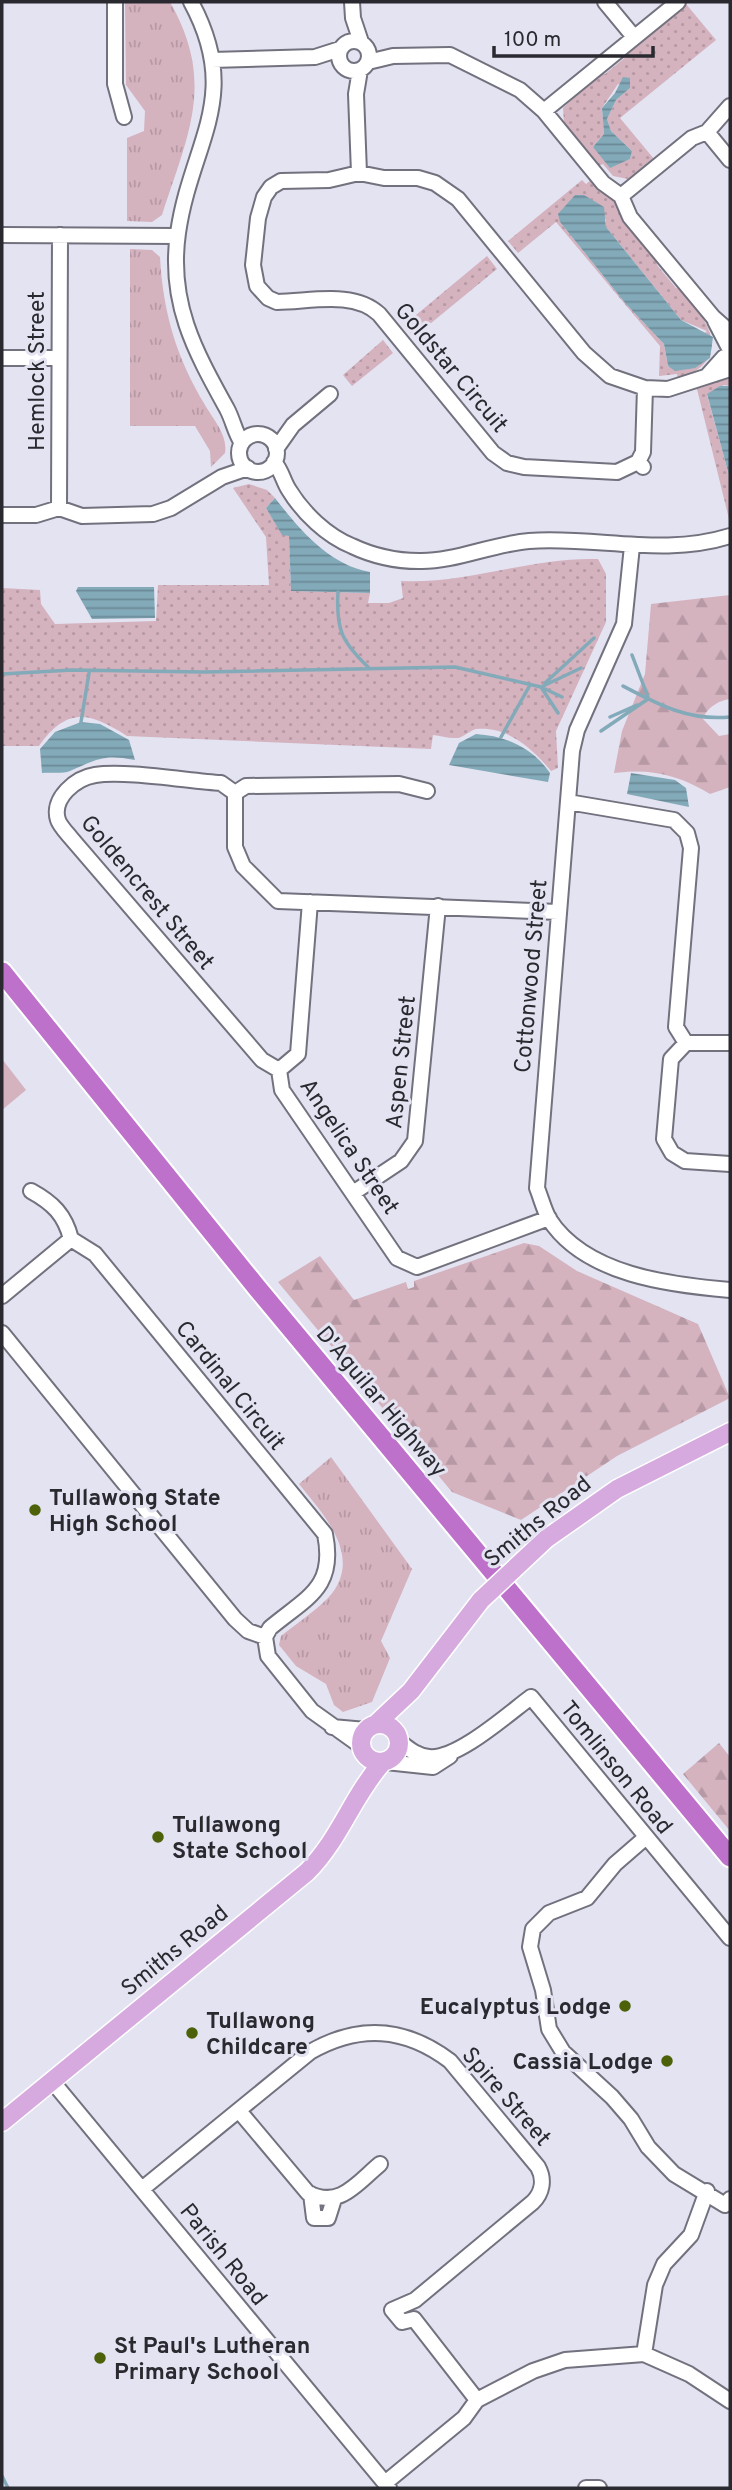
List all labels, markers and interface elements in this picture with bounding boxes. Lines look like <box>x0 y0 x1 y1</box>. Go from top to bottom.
scale bar <box>494 14 653 58</box>
text: 100 m <box>504 27 561 54</box>
street label: Hemlock Street <box>24 291 53 451</box>
street label: Goldstar Circuit <box>387 298 513 440</box>
street label: Goldencrest Street <box>73 810 219 977</box>
street label: Cottonwood Street <box>510 878 555 1074</box>
street label: Aspen Street <box>381 994 424 1130</box>
street label: Angelica Street <box>292 1074 404 1221</box>
street label: Cardinal Circuit <box>168 1316 290 1457</box>
street label: D'Aguilar Highway <box>308 1321 452 1484</box>
street label: Smiths Road <box>479 1471 598 1575</box>
place label: Tullawong State High School <box>49 1485 221 1540</box>
marker: Tullawong State High School <box>27 1502 43 1518</box>
street label: Tomlinson Road <box>552 1696 678 1841</box>
place label: Tullawong State School <box>172 1812 308 1867</box>
marker: Tullawong State School <box>150 1829 166 1845</box>
street label: Smiths Road <box>116 1900 235 2004</box>
place label: Eucalyptus Lodge <box>420 1994 611 2023</box>
marker: Eucalyptus Lodge <box>617 1998 633 2014</box>
place label: Tullawong Childcare <box>206 2008 315 2063</box>
marker: Tullawong Childcare <box>184 2025 200 2041</box>
street label: Spire Street <box>454 2042 556 2153</box>
place label: Cassia Lodge <box>512 2049 653 2078</box>
marker: Cassia Lodge <box>659 2053 675 2069</box>
street label: Parish Road <box>172 2198 272 2313</box>
place label: St Paul's Lutheran Primary School <box>114 2333 310 2388</box>
marker: St Paul's Lutheran Primary School <box>92 2350 108 2366</box>

